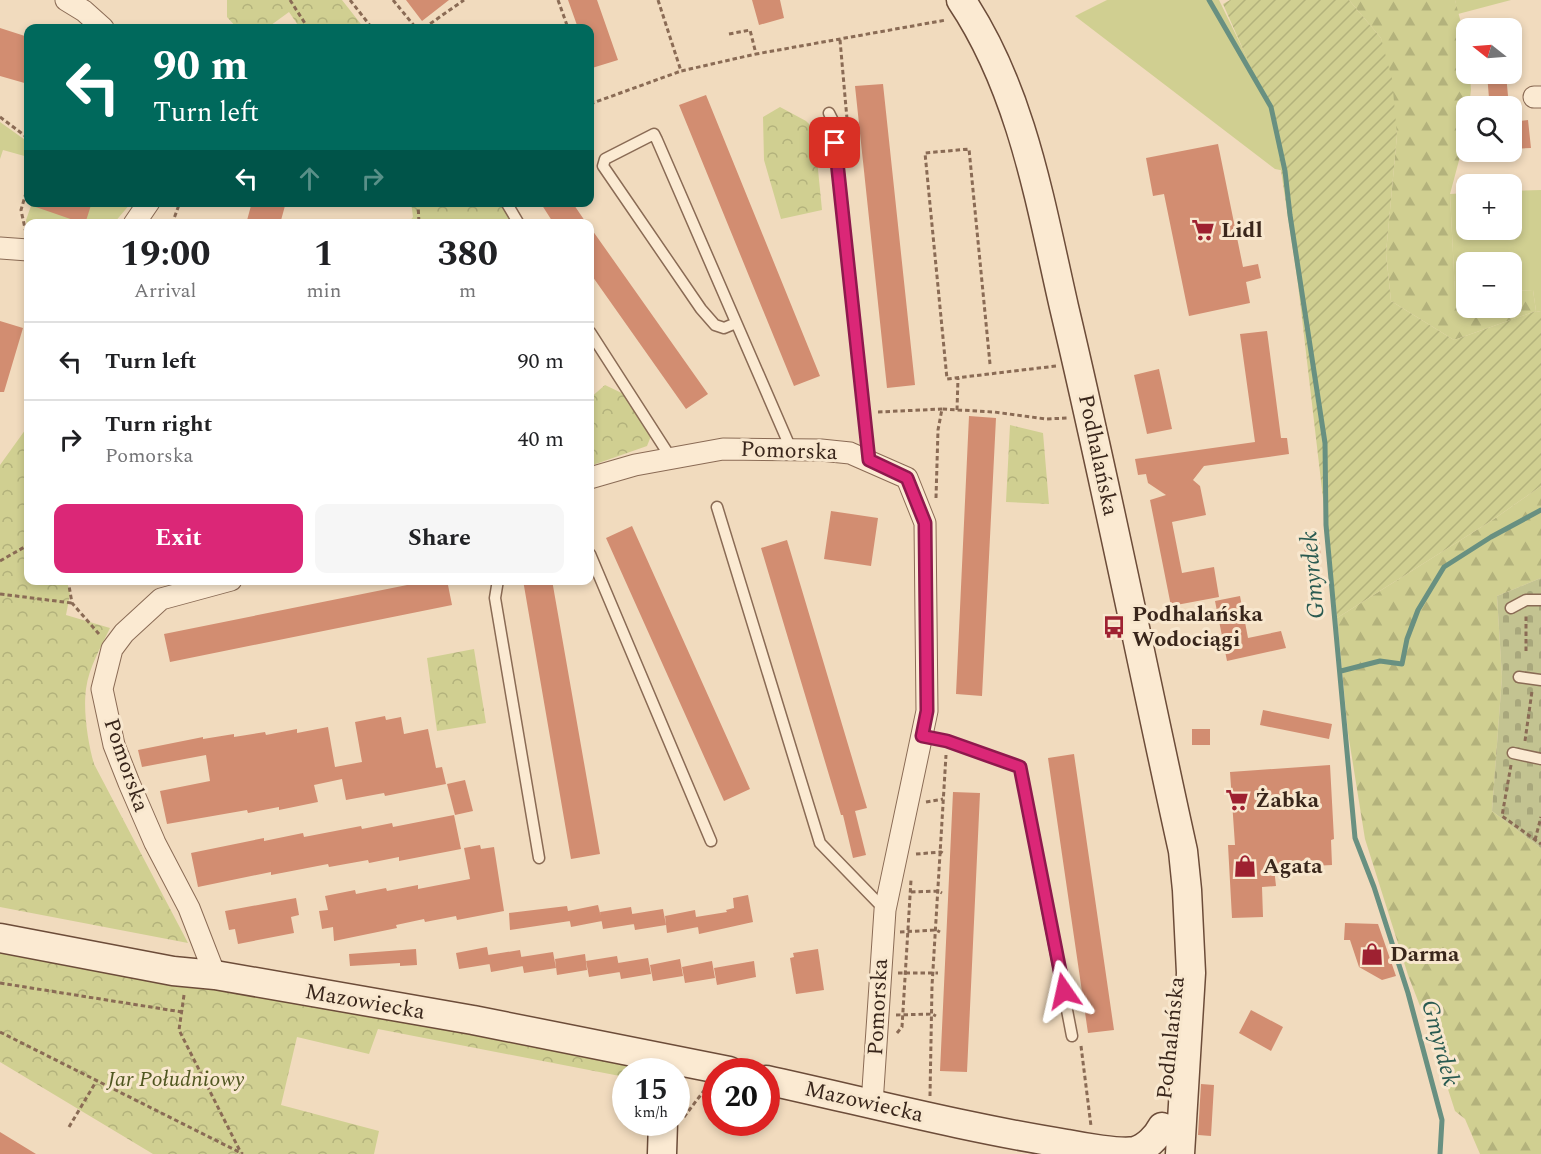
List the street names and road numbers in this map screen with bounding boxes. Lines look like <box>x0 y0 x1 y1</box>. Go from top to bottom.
street label: Podhalańska <box>1069 391 1127 519</box>
street label: Pomorska <box>740 433 838 469</box>
street label: Pomorska <box>95 714 158 817</box>
street label: Pomorska <box>859 957 897 1056</box>
street label: Mazowiecka <box>302 975 428 1029</box>
street label: Podhalańska <box>1148 975 1194 1101</box>
street label: Mazowiecka <box>801 1072 927 1132</box>

